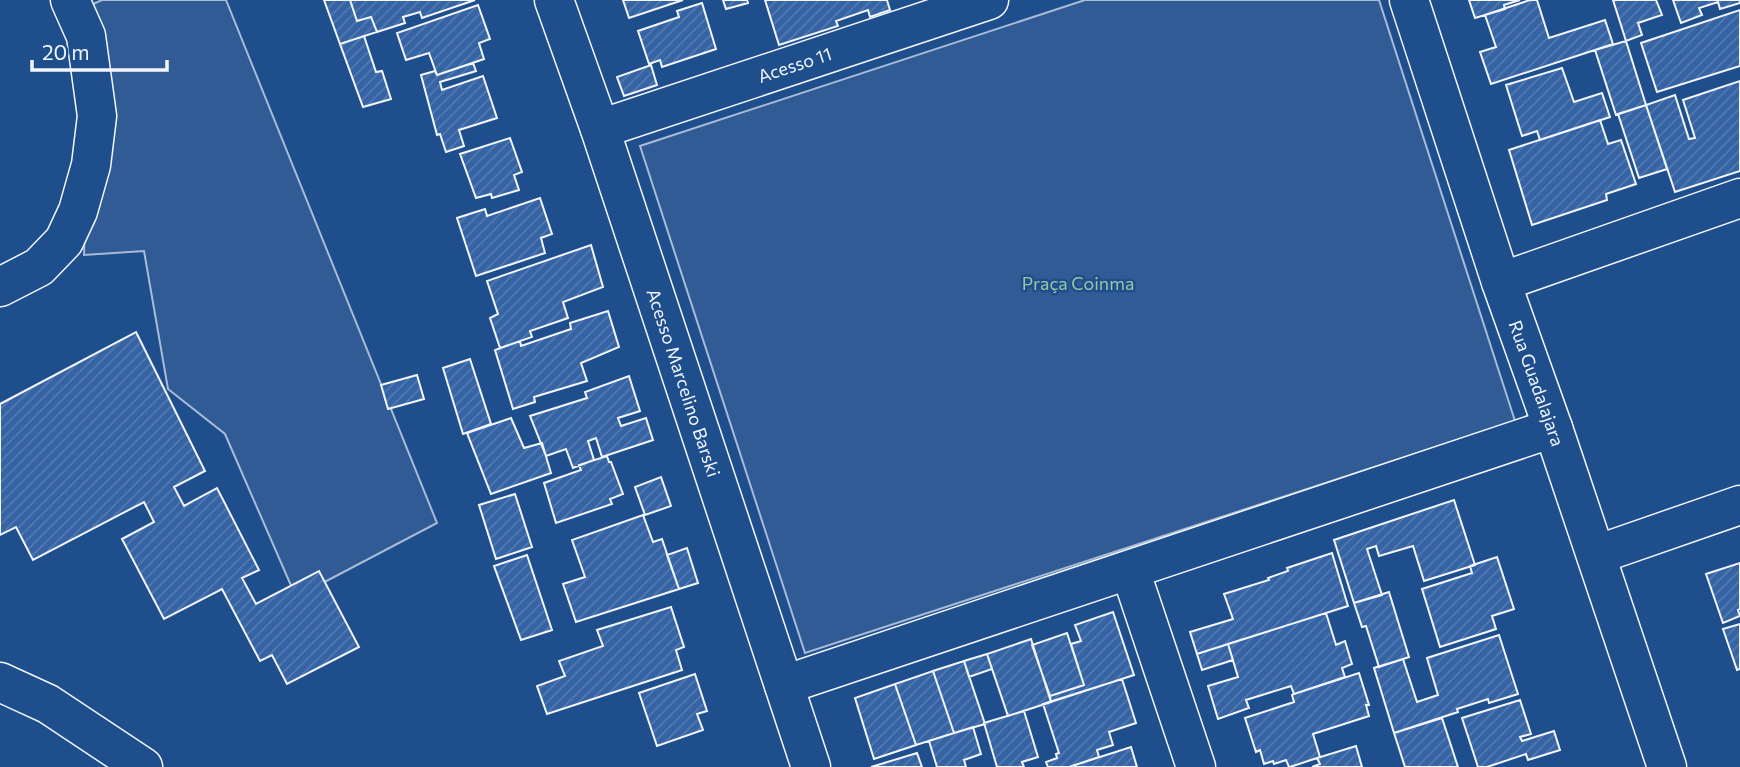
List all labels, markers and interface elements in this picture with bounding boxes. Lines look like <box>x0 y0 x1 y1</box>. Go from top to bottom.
scale bar <box>32 28 166 72</box>
text: 20 m <box>42 39 90 64</box>
street label: Acesso 11 <box>755 42 834 87</box>
park label: Praça Coinma <box>1022 272 1134 294</box>
street label: Acesso Marcelino Barski <box>642 286 725 480</box>
street label: Rua Guadalajara <box>1505 317 1569 449</box>

